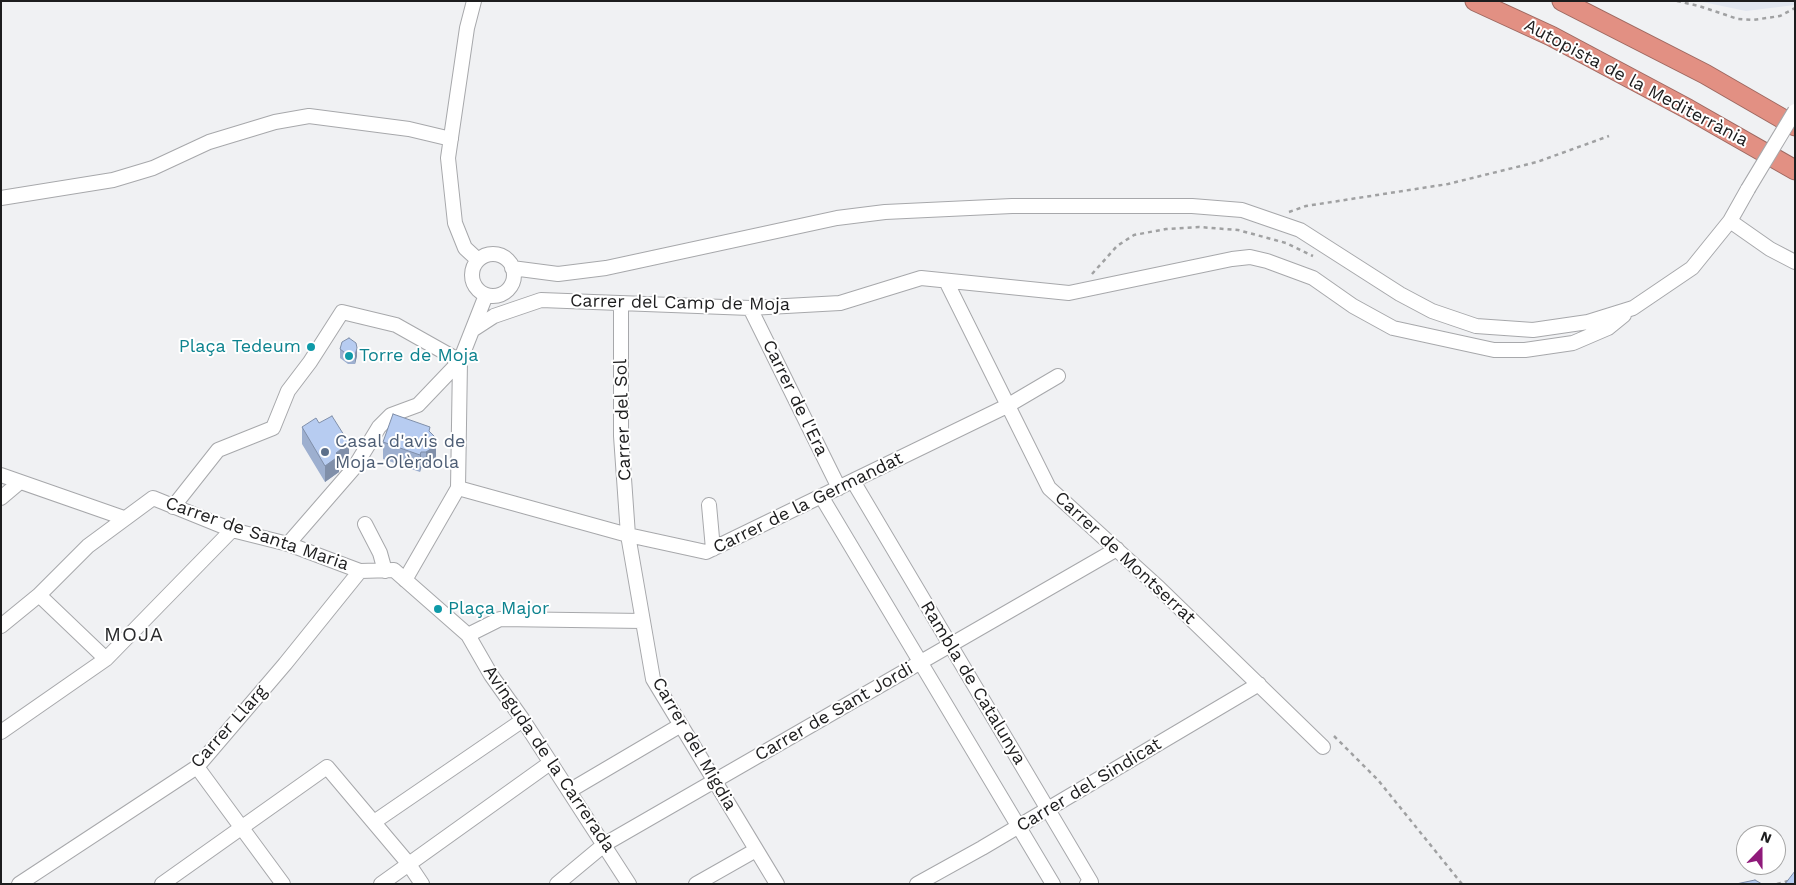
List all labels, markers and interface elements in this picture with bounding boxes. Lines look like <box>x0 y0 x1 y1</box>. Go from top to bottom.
street label: Autopista de la Mediterrània <box>1520 15 1752 151</box>
street label: Carrer del Camp de Moja <box>570 290 790 316</box>
place label: Plaça Tedeum <box>179 336 301 358</box>
street label: Carrer de l'Era <box>758 336 832 460</box>
marker: Plaça Tedeum <box>305 341 317 353</box>
place label: Torre de Moja <box>359 345 478 367</box>
marker: Torre de Moja <box>343 350 355 362</box>
street label: Carrer del Sol <box>610 359 636 481</box>
place label: Casal d'avis de Moja-Olèrdola <box>335 431 465 474</box>
marker: Casal d'avis de Moja-Olèrdola <box>319 446 331 458</box>
street label: Carrer de la Germandat <box>710 448 906 558</box>
street label: Carrer de Montserrat <box>1050 487 1200 629</box>
street label: Carrer de Santa Maria <box>162 492 352 576</box>
street label: Rambla de Catalunya <box>916 597 1030 769</box>
place label: Plaça Major <box>448 598 549 620</box>
marker: Plaça Major <box>432 603 444 615</box>
district label: MOJA <box>103 623 165 647</box>
street label: Carrer de Sant Jordi <box>751 658 917 766</box>
street label: Avinguda de la Carrerada <box>478 662 620 856</box>
street label: Carrer del Migdia <box>647 674 741 814</box>
street label: Carrer Llarg <box>186 681 272 773</box>
street label: Carrer del Sindicat <box>1013 733 1165 837</box>
north arrow <box>1736 825 1786 875</box>
text: N <box>1758 828 1774 846</box>

